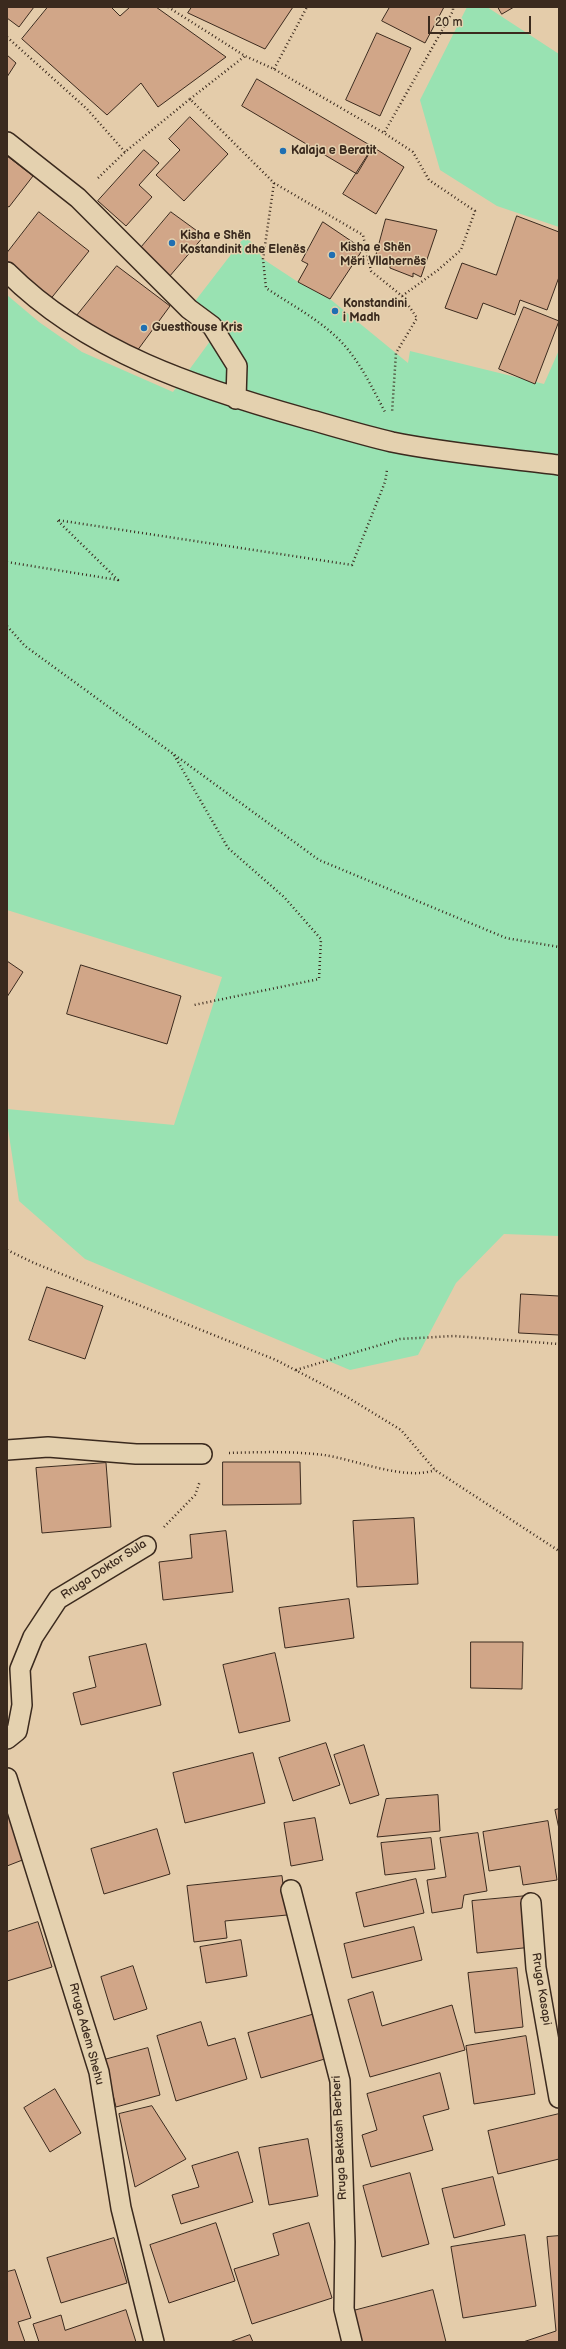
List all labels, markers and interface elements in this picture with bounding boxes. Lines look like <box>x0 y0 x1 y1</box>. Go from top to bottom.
scale bar <box>430 8 533 34</box>
text: 20 m <box>435 15 462 30</box>
place label: Kalaja e Beratit <box>291 144 377 158</box>
marker: Kalaja e Beratit <box>278 146 288 156</box>
place label: Kisha e Shën Kostandinit dhe Elenës <box>180 229 306 257</box>
marker: Kisha e Shën Kostandinit dhe Elenës <box>167 238 177 248</box>
place label: Kisha e Shën Mëri Vllahernës <box>340 241 426 269</box>
marker: Kisha e Shën Mëri Vllahernës <box>327 250 337 260</box>
place label: Konstandini i Madh <box>343 297 407 325</box>
marker: Konstandini i Madh <box>330 306 340 316</box>
place label: Guesthouse Kris <box>152 321 242 335</box>
marker: Guesthouse Kris <box>139 323 149 333</box>
street label: Rruga Doktor Sula <box>58 1537 150 1603</box>
street label: Rruga Kasapi <box>528 1952 554 2026</box>
street label: Rruga Adem Shehu <box>65 1981 107 2087</box>
street label: Rruga Bektash Berberi <box>330 2075 350 2201</box>

